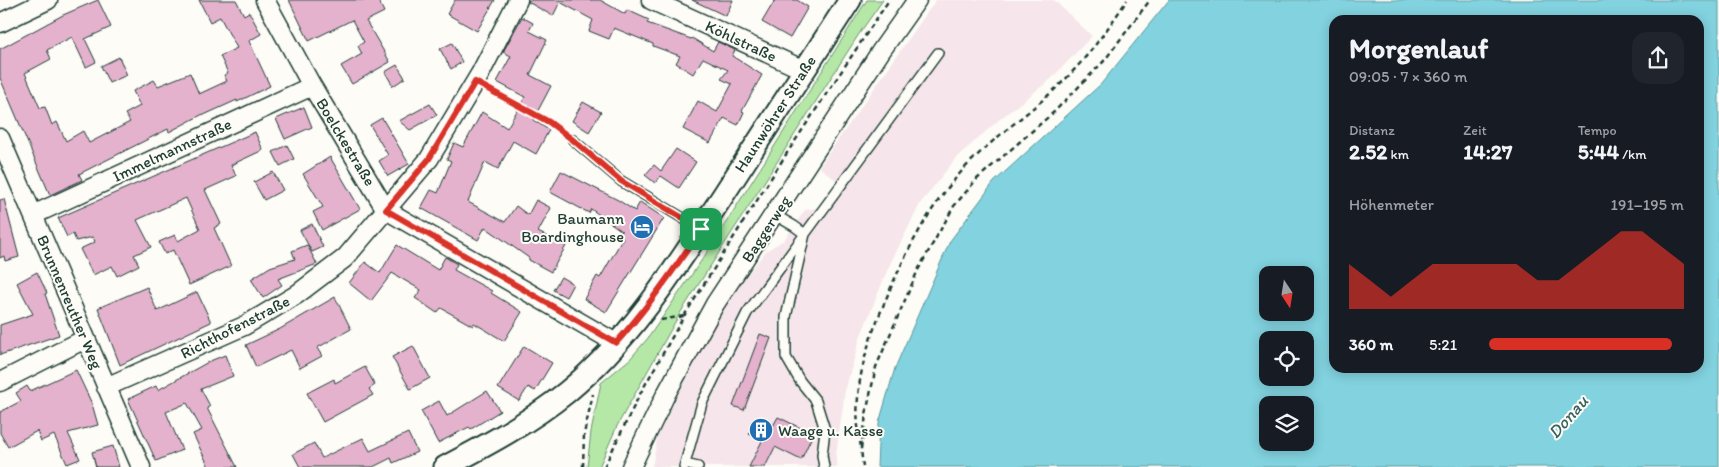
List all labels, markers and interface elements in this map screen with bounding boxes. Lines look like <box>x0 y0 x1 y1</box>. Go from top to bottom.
street label: Köhlstraße <box>702 16 780 66</box>
text: Morgenlauf <box>1349 31 1488 65</box>
button: share <box>1632 32 1684 84</box>
street label: Haunwöhrer Straße <box>730 52 820 176</box>
text: 09:05 · 7 × 360 m <box>1349 67 1468 86</box>
street label: Boelckestraße <box>312 95 380 189</box>
street label: Immelmannstraße <box>110 114 234 186</box>
text: Distanz <box>1349 122 1395 139</box>
text: Zeit <box>1463 122 1487 139</box>
text: Tempo <box>1578 122 1617 139</box>
text: 2.52 <box>1349 139 1387 164</box>
text: 14:27 <box>1463 139 1512 164</box>
text: 5:44 <box>1578 139 1619 164</box>
text: km <box>1387 146 1409 163</box>
text: /km <box>1619 146 1647 163</box>
street label: Baggerweg <box>737 191 795 266</box>
text: Höhenmeter <box>1349 195 1434 214</box>
text: 191–195 m <box>1611 195 1684 214</box>
pin <box>680 208 722 250</box>
place label: Baumann Boardinghouse <box>521 209 624 246</box>
hotel icon: Baumann Boardinghouse <box>629 214 655 240</box>
icon: arrive <box>687 215 715 243</box>
street label: Brunnenreuther Weg <box>33 232 107 373</box>
north arrow <box>1259 266 1314 321</box>
map controls <box>1259 266 1314 451</box>
street label: Richthofenstraße <box>177 291 293 363</box>
button: locate <box>1259 331 1314 386</box>
text: 360 m <box>1349 335 1393 354</box>
text: 5:21 <box>1429 335 1457 354</box>
water label: Donau <box>1543 390 1593 443</box>
button: layers <box>1259 396 1314 451</box>
building icon: Waage u. Kasse <box>748 417 774 443</box>
place label: Waage u. Kasse <box>778 421 884 440</box>

